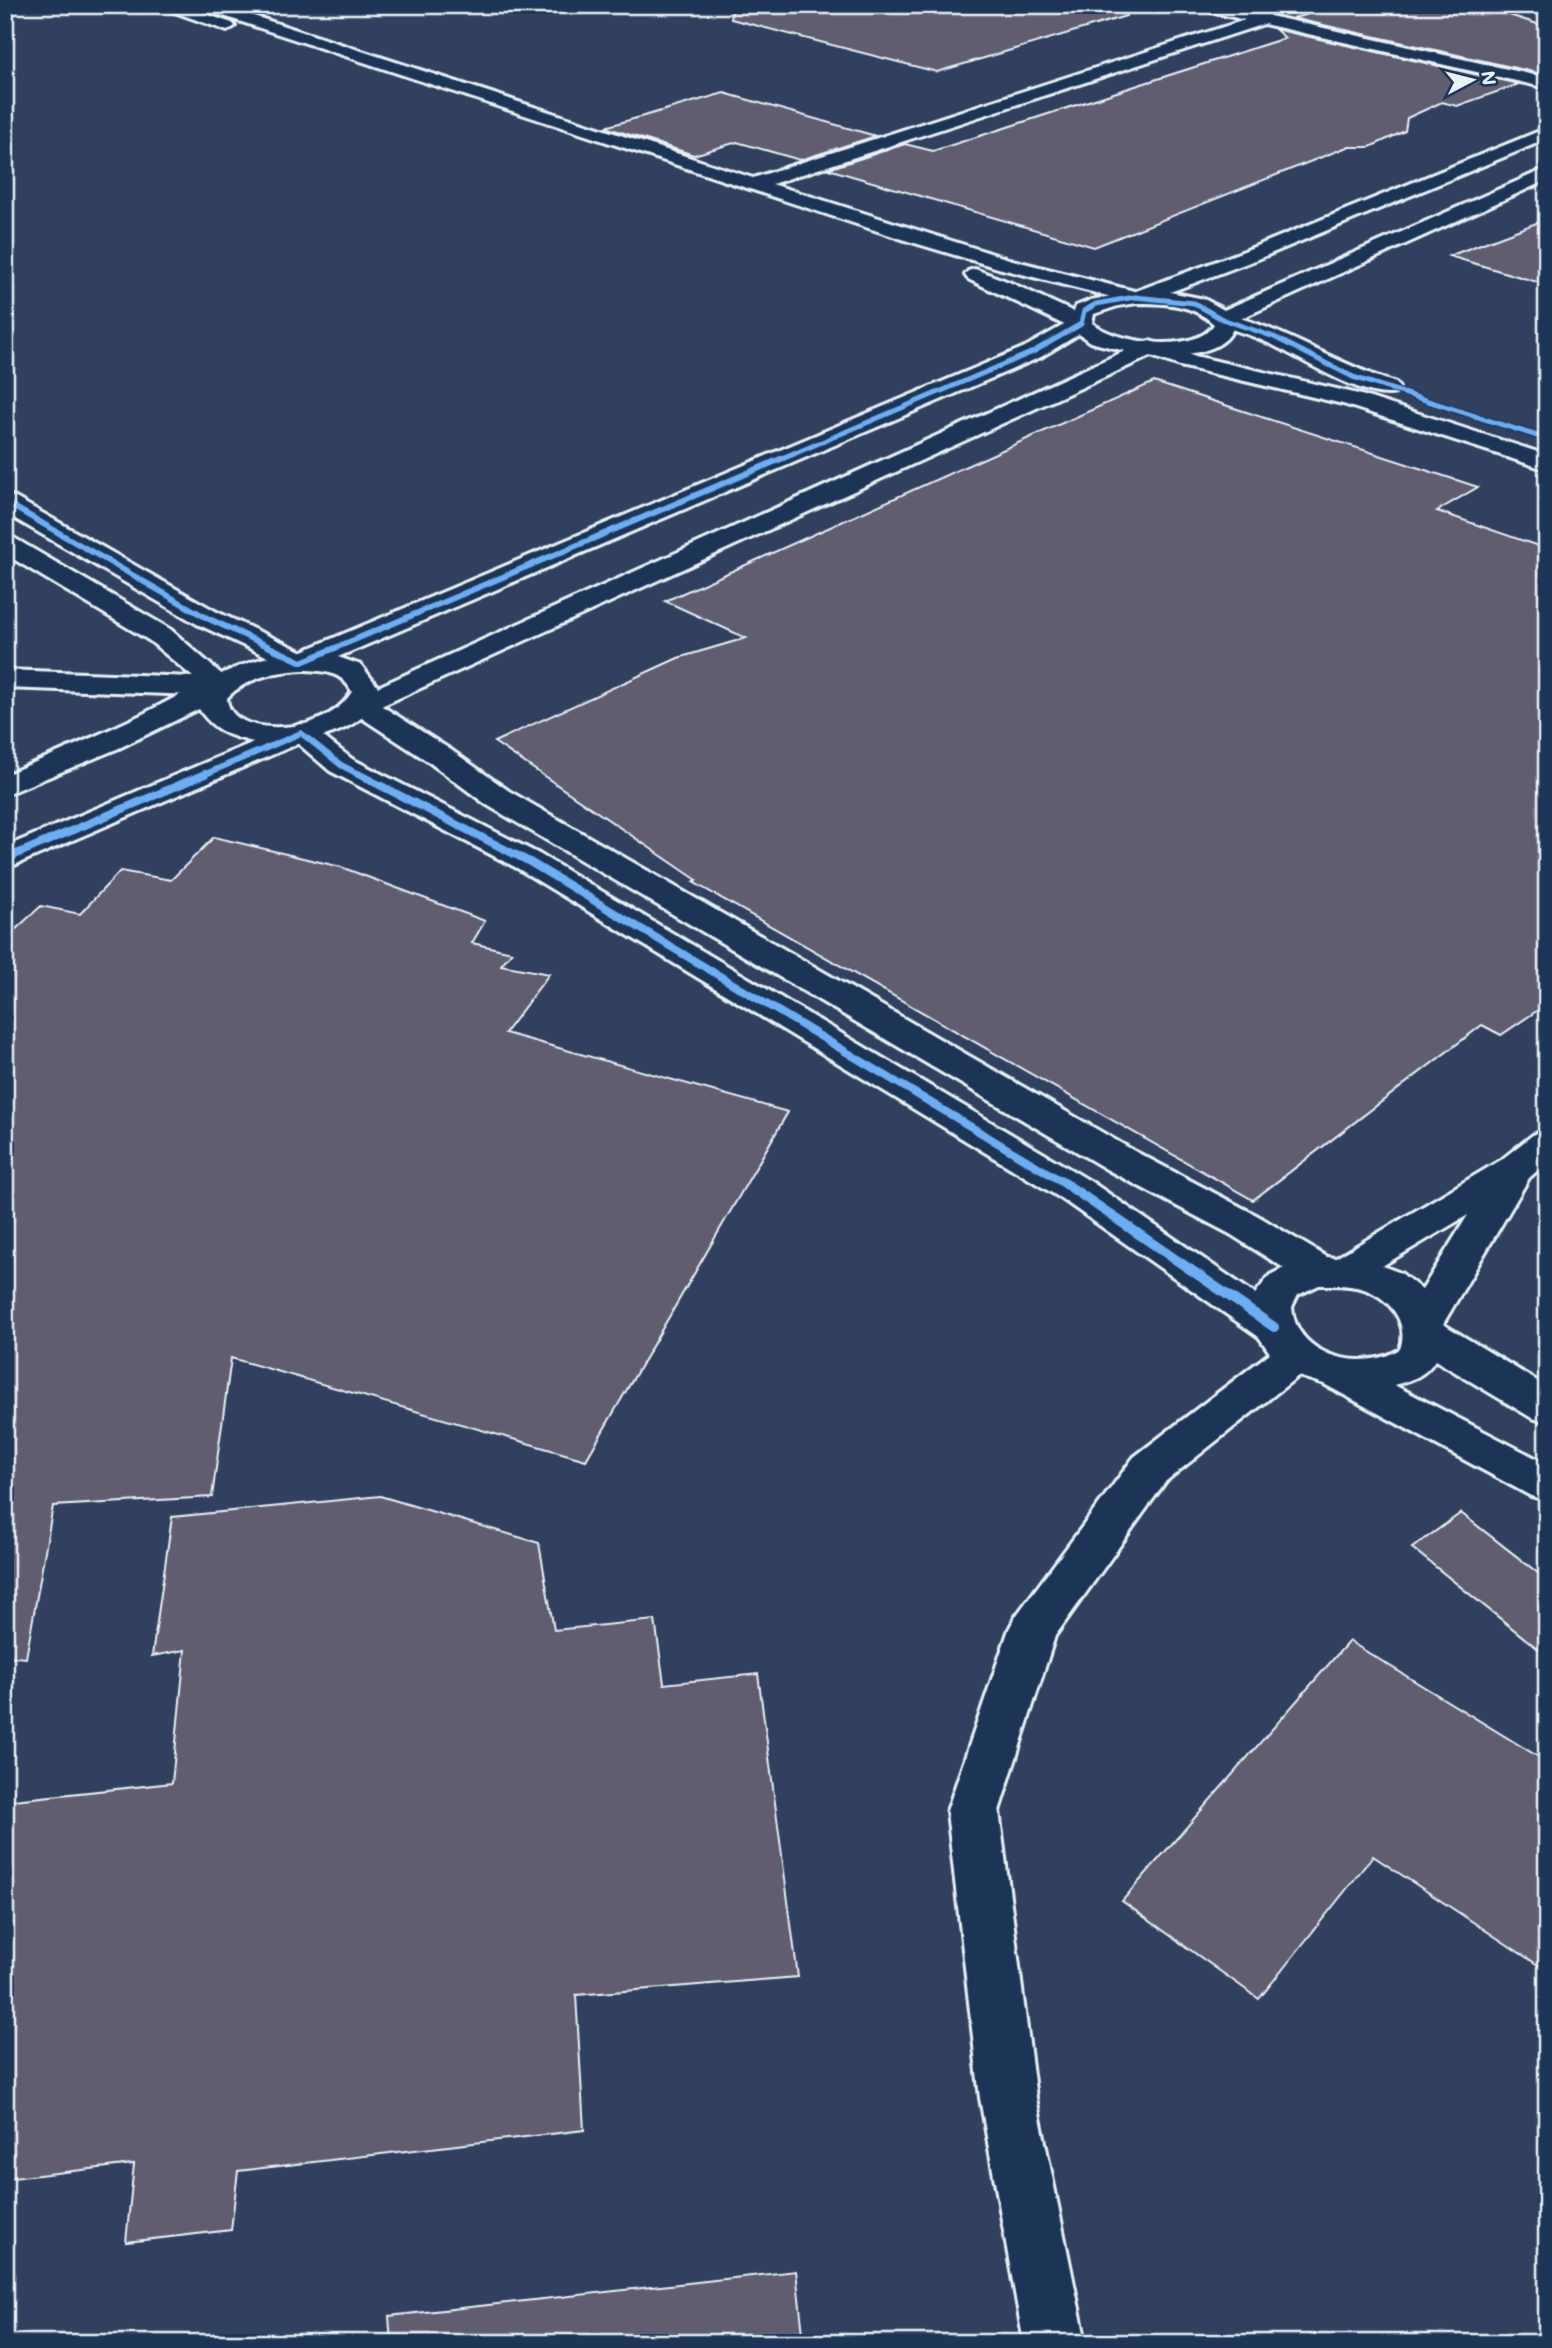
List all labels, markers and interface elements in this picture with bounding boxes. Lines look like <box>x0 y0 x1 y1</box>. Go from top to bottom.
north arrow <box>1436 46 1506 116</box>
text: N <box>1476 69 1503 87</box>

